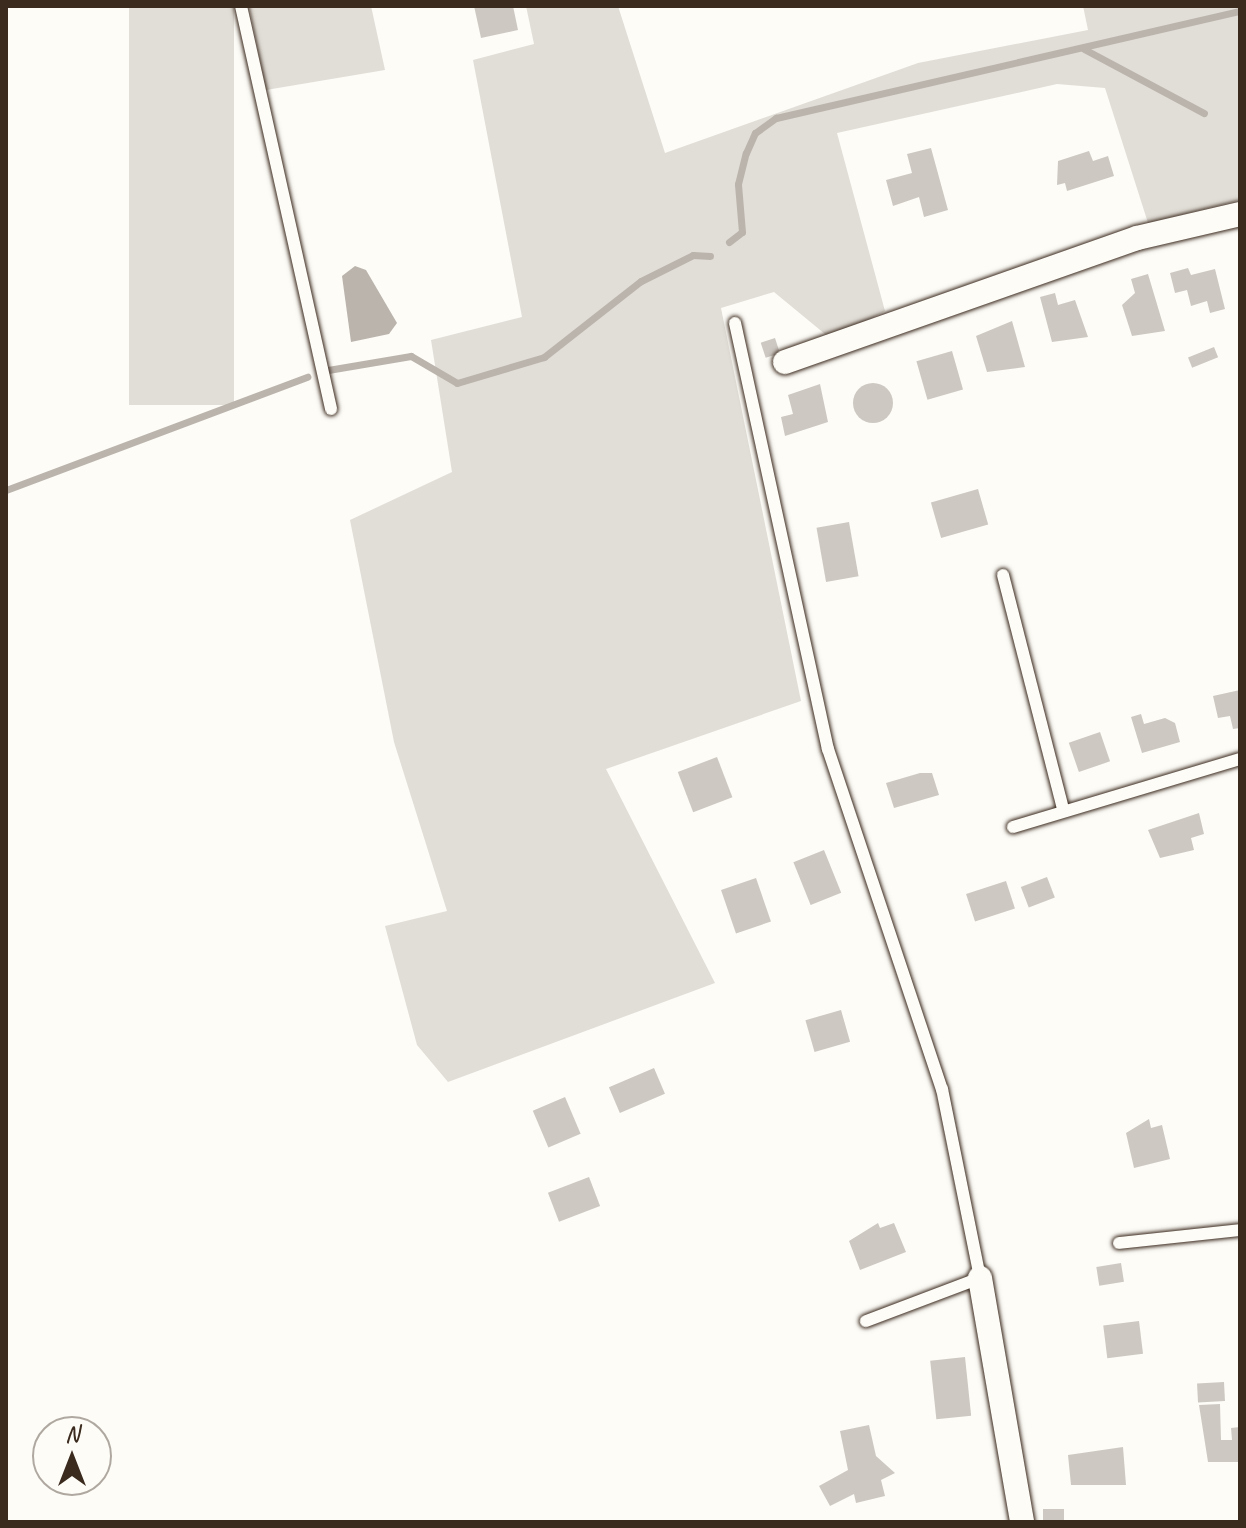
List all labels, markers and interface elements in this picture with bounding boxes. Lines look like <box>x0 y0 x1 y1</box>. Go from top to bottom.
north arrow <box>32 1416 112 1496</box>
text: N <box>65 1420 79 1448</box>

